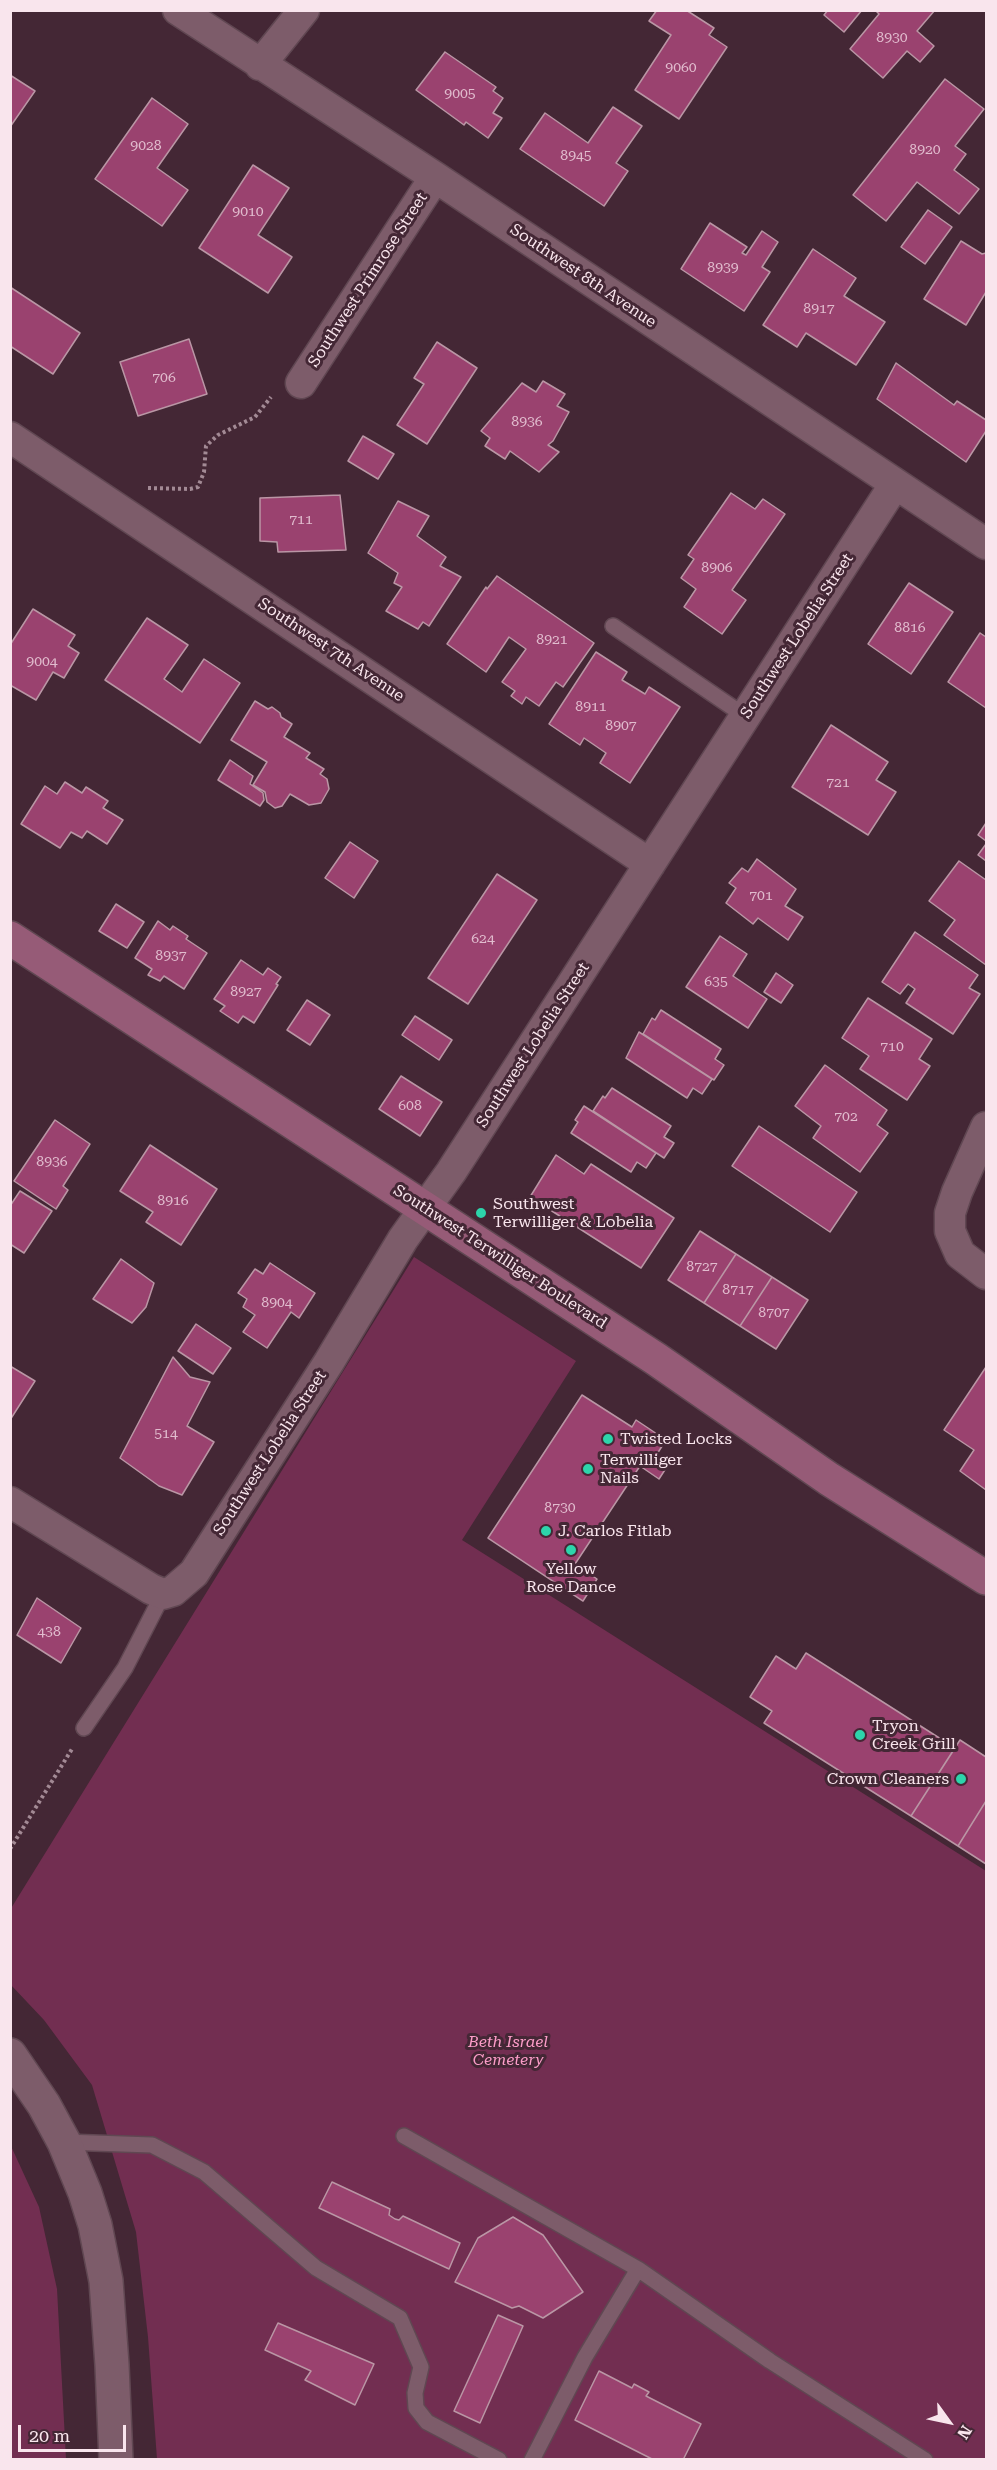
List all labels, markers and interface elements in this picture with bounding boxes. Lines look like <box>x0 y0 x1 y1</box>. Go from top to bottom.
house number: 8930 <box>876 30 908 46</box>
house number: 9060 <box>665 60 697 76</box>
house number: 9005 <box>444 86 476 102</box>
house number: 9028 <box>130 138 162 154</box>
house number: 8920 <box>909 142 941 158</box>
house number: 8945 <box>560 148 592 164</box>
street label: Southwest Primrose Street <box>304 189 432 371</box>
house number: 9010 <box>232 204 264 220</box>
street label: Southwest 8th Avenue <box>506 220 660 332</box>
house number: 8939 <box>707 260 739 276</box>
house number: 8917 <box>803 301 835 317</box>
house number: 706 <box>152 370 176 386</box>
house number: 8936 <box>511 414 543 430</box>
house number: 711 <box>289 512 313 528</box>
street label: Southwest Lobelia Street <box>736 550 858 722</box>
house number: 8906 <box>701 560 733 576</box>
street label: Southwest 7th Avenue <box>254 594 408 706</box>
house number: 8816 <box>894 620 926 636</box>
house number: 8921 <box>536 632 568 648</box>
house number: 9004 <box>26 654 58 670</box>
house number: 8911 <box>575 699 607 715</box>
house number: 8907 <box>605 718 637 734</box>
house number: 721 <box>826 775 850 791</box>
house number: 701 <box>749 888 773 904</box>
house number: 624 <box>471 931 495 947</box>
house number: 8937 <box>155 948 187 964</box>
street label: Southwest Lobelia Street <box>472 959 594 1131</box>
house number: 635 <box>704 974 728 990</box>
house number: 8927 <box>230 984 262 1000</box>
house number: 710 <box>880 1039 904 1055</box>
house number: 608 <box>398 1098 422 1114</box>
house number: 702 <box>834 1109 858 1125</box>
house number: 8936 <box>36 1154 68 1170</box>
street label: Southwest Terwilliger Boulevard <box>390 1181 610 1333</box>
house number: 8916 <box>157 1193 189 1209</box>
place label: Southwest Terwilliger & Lobelia <box>493 1194 653 1232</box>
marker: Southwest Terwilliger & Lobelia <box>474 1206 488 1220</box>
house number: 8727 <box>686 1259 718 1275</box>
house number: 8717 <box>722 1282 754 1298</box>
house number: 8904 <box>261 1295 293 1311</box>
house number: 8707 <box>758 1305 790 1321</box>
street label: Southwest Lobelia Street <box>209 1367 331 1539</box>
house number: 514 <box>154 1426 178 1442</box>
place label: Twisted Locks <box>620 1429 732 1449</box>
marker: Twisted Locks <box>601 1432 615 1446</box>
place label: Terwilliger Nails <box>600 1450 683 1488</box>
marker: Terwilliger Nails <box>581 1462 595 1476</box>
house number: 8730 <box>544 1500 576 1516</box>
place label: J. Carlos Fitlab <box>558 1521 672 1541</box>
marker: J. Carlos Fitlab <box>539 1524 553 1538</box>
marker: Yellow Rose Dance <box>564 1543 578 1557</box>
place label: Yellow Rose Dance <box>526 1559 616 1597</box>
house number: 438 <box>37 1624 61 1640</box>
place label: Tryon Creek Grill <box>872 1716 956 1754</box>
marker: Tryon Creek Grill <box>853 1728 867 1742</box>
place label: Crown Cleaners <box>827 1769 949 1789</box>
marker: Crown Cleaners <box>954 1772 968 1786</box>
park label: Beth Israel Cemetery <box>468 2032 548 2070</box>
north arrow <box>919 2392 979 2452</box>
scale bar <box>21 2413 129 2451</box>
text: N <box>953 2422 976 2442</box>
text: 20 m <box>29 2425 70 2446</box>

